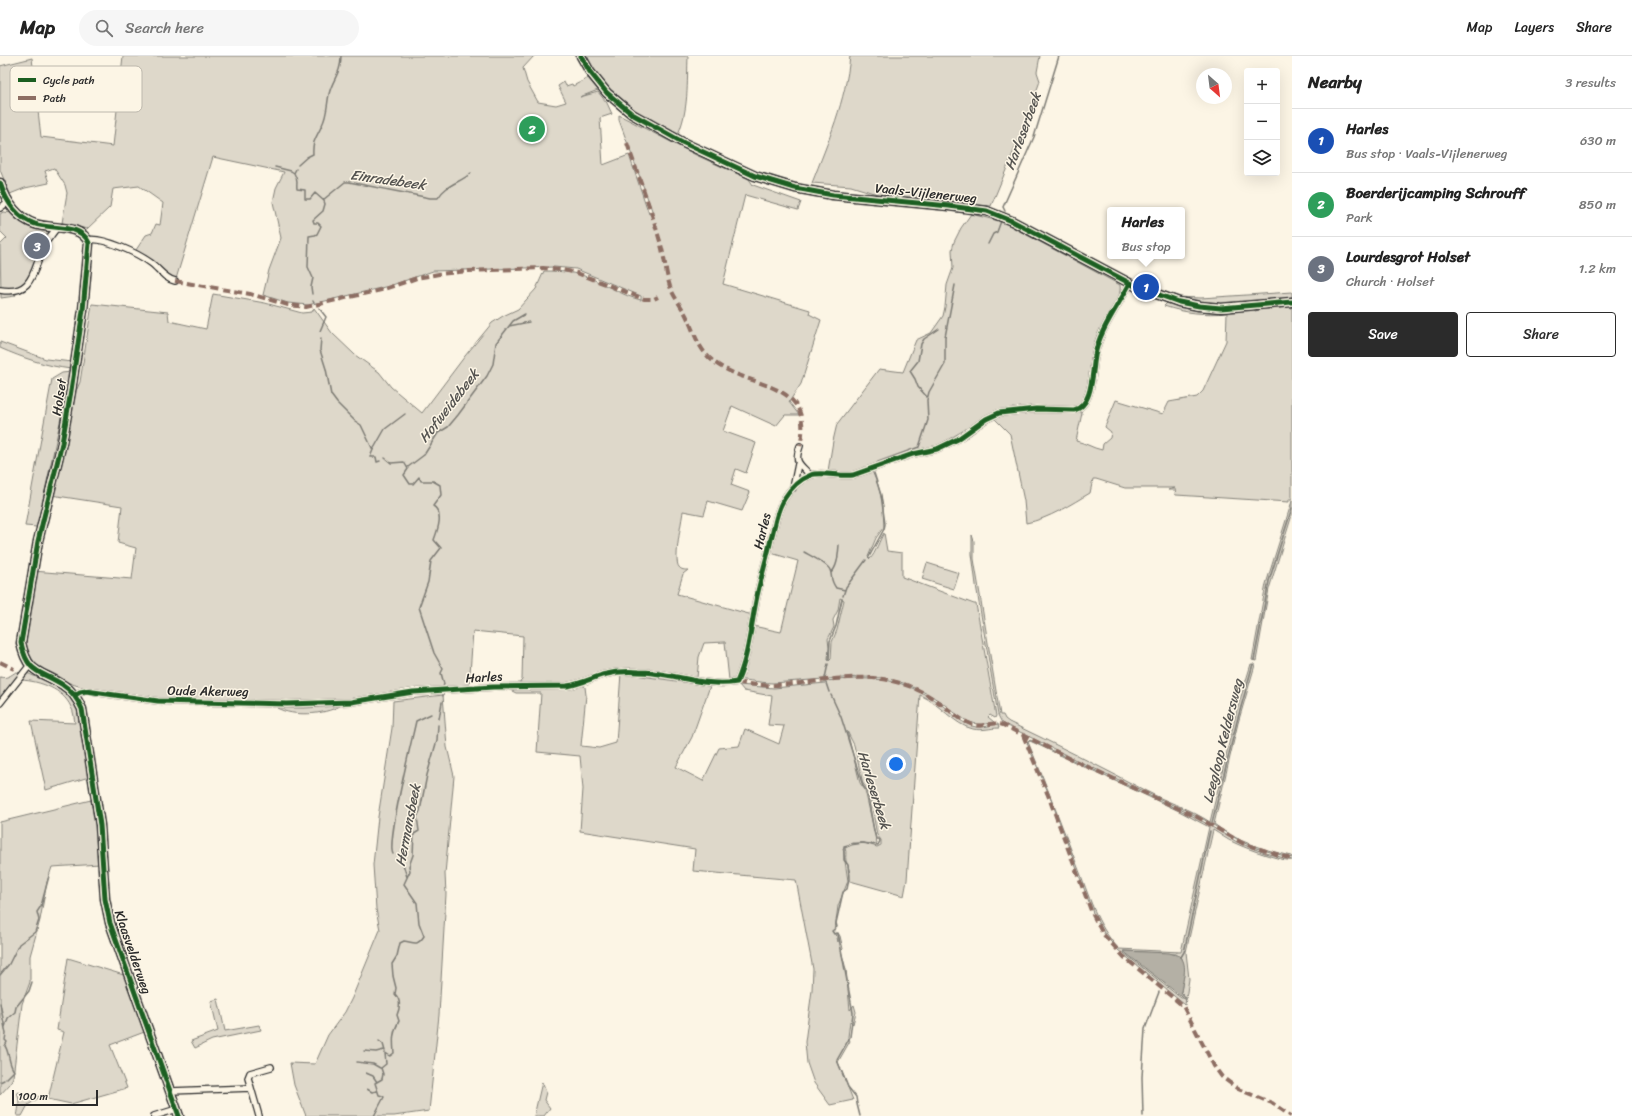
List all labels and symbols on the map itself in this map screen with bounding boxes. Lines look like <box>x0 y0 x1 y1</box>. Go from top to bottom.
legend <box>10 66 142 112</box>
north arrow <box>1196 68 1232 104</box>
text: Cycle path <box>43 71 95 90</box>
water label: Harleserbeek <box>997 87 1049 174</box>
text: Path <box>43 89 66 108</box>
pin: 2 <box>519 114 545 144</box>
water label: Einradebeek <box>349 162 429 198</box>
street label: Vaals-Vijlenerweg <box>874 176 978 210</box>
pin: 3 <box>24 231 50 261</box>
pin: 1 <box>1133 272 1159 302</box>
water label: Hofweidebeek <box>412 363 487 448</box>
street label: Holset <box>45 376 73 417</box>
street label: Harles <box>746 510 778 552</box>
street label: Harles <box>465 665 504 689</box>
water label: Leegloop Keldersweg <box>1196 675 1251 806</box>
street label: Oude Akerweg <box>167 679 249 703</box>
water label: Harleserbeek <box>850 747 898 834</box>
your location <box>886 754 906 774</box>
water label: Hermansbeek <box>388 780 429 868</box>
street label: Klaasvelderweg <box>108 907 158 998</box>
scale bar <box>12 1088 98 1107</box>

